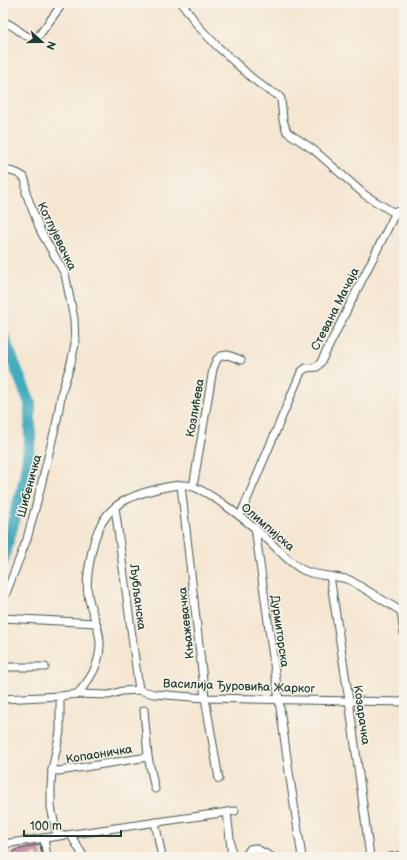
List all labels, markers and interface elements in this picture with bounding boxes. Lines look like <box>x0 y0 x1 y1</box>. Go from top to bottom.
north arrow <box>22 22 62 62</box>
text: N <box>43 39 58 52</box>
street label: Котлујевачка <box>34 200 80 273</box>
street label: Стевана Мачаја <box>308 265 363 353</box>
street label: Козлићева <box>183 378 208 439</box>
street label: Шибеничка <box>14 453 45 519</box>
street label: Олимпијска <box>238 500 297 555</box>
street label: Љубљанска <box>126 562 149 631</box>
street label: Књажевачка <box>175 586 198 660</box>
street label: Дурмиторска <box>267 594 292 668</box>
street label: Василија Ђуровића Жарког <box>163 676 316 697</box>
street label: Козарачка <box>350 684 373 746</box>
street label: Копаоничка <box>65 742 133 767</box>
scale bar <box>24 812 121 838</box>
text: 100 m <box>30 819 62 834</box>

